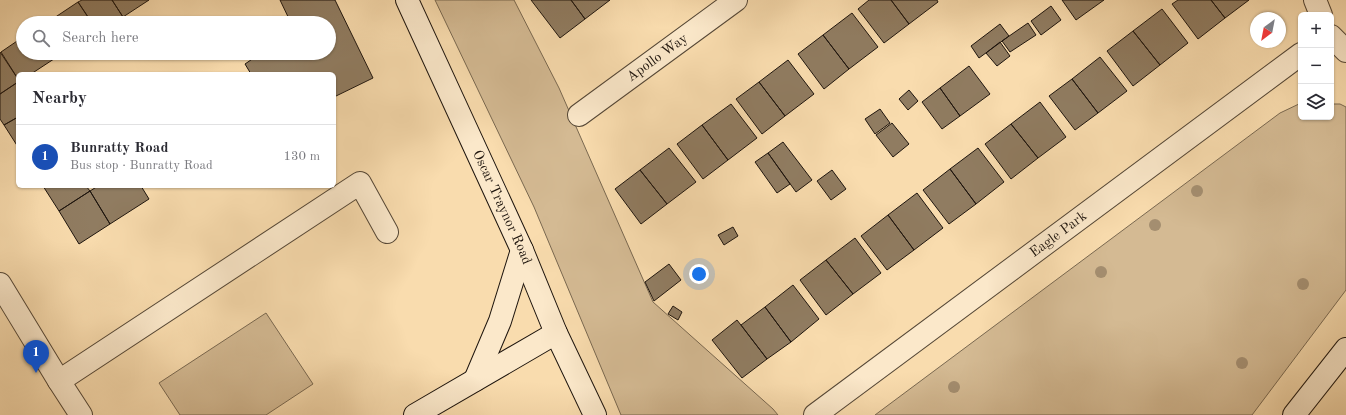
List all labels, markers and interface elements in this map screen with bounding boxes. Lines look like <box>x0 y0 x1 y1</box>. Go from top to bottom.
north arrow <box>1250 12 1286 48</box>
map controls <box>1298 12 1334 120</box>
button: + <box>1298 12 1334 48</box>
search box <box>16 16 336 60</box>
icon: search <box>30 27 52 49</box>
text: Search here <box>62 31 139 46</box>
street label: Apollo Way <box>624 31 691 84</box>
button: − <box>1298 48 1334 84</box>
button: layers <box>1298 84 1334 120</box>
text: Nearby <box>32 90 87 107</box>
text: Bunratty Road <box>70 141 169 156</box>
street label: Oscar Traynor Road <box>470 148 534 266</box>
text: 1 <box>41 150 49 163</box>
text: 130 m <box>283 150 320 163</box>
text: Bus stop · Bunratty Road <box>70 159 213 172</box>
street label: Eagle Park <box>1027 209 1089 260</box>
your location <box>689 264 709 284</box>
pin: 1 <box>23 340 49 373</box>

